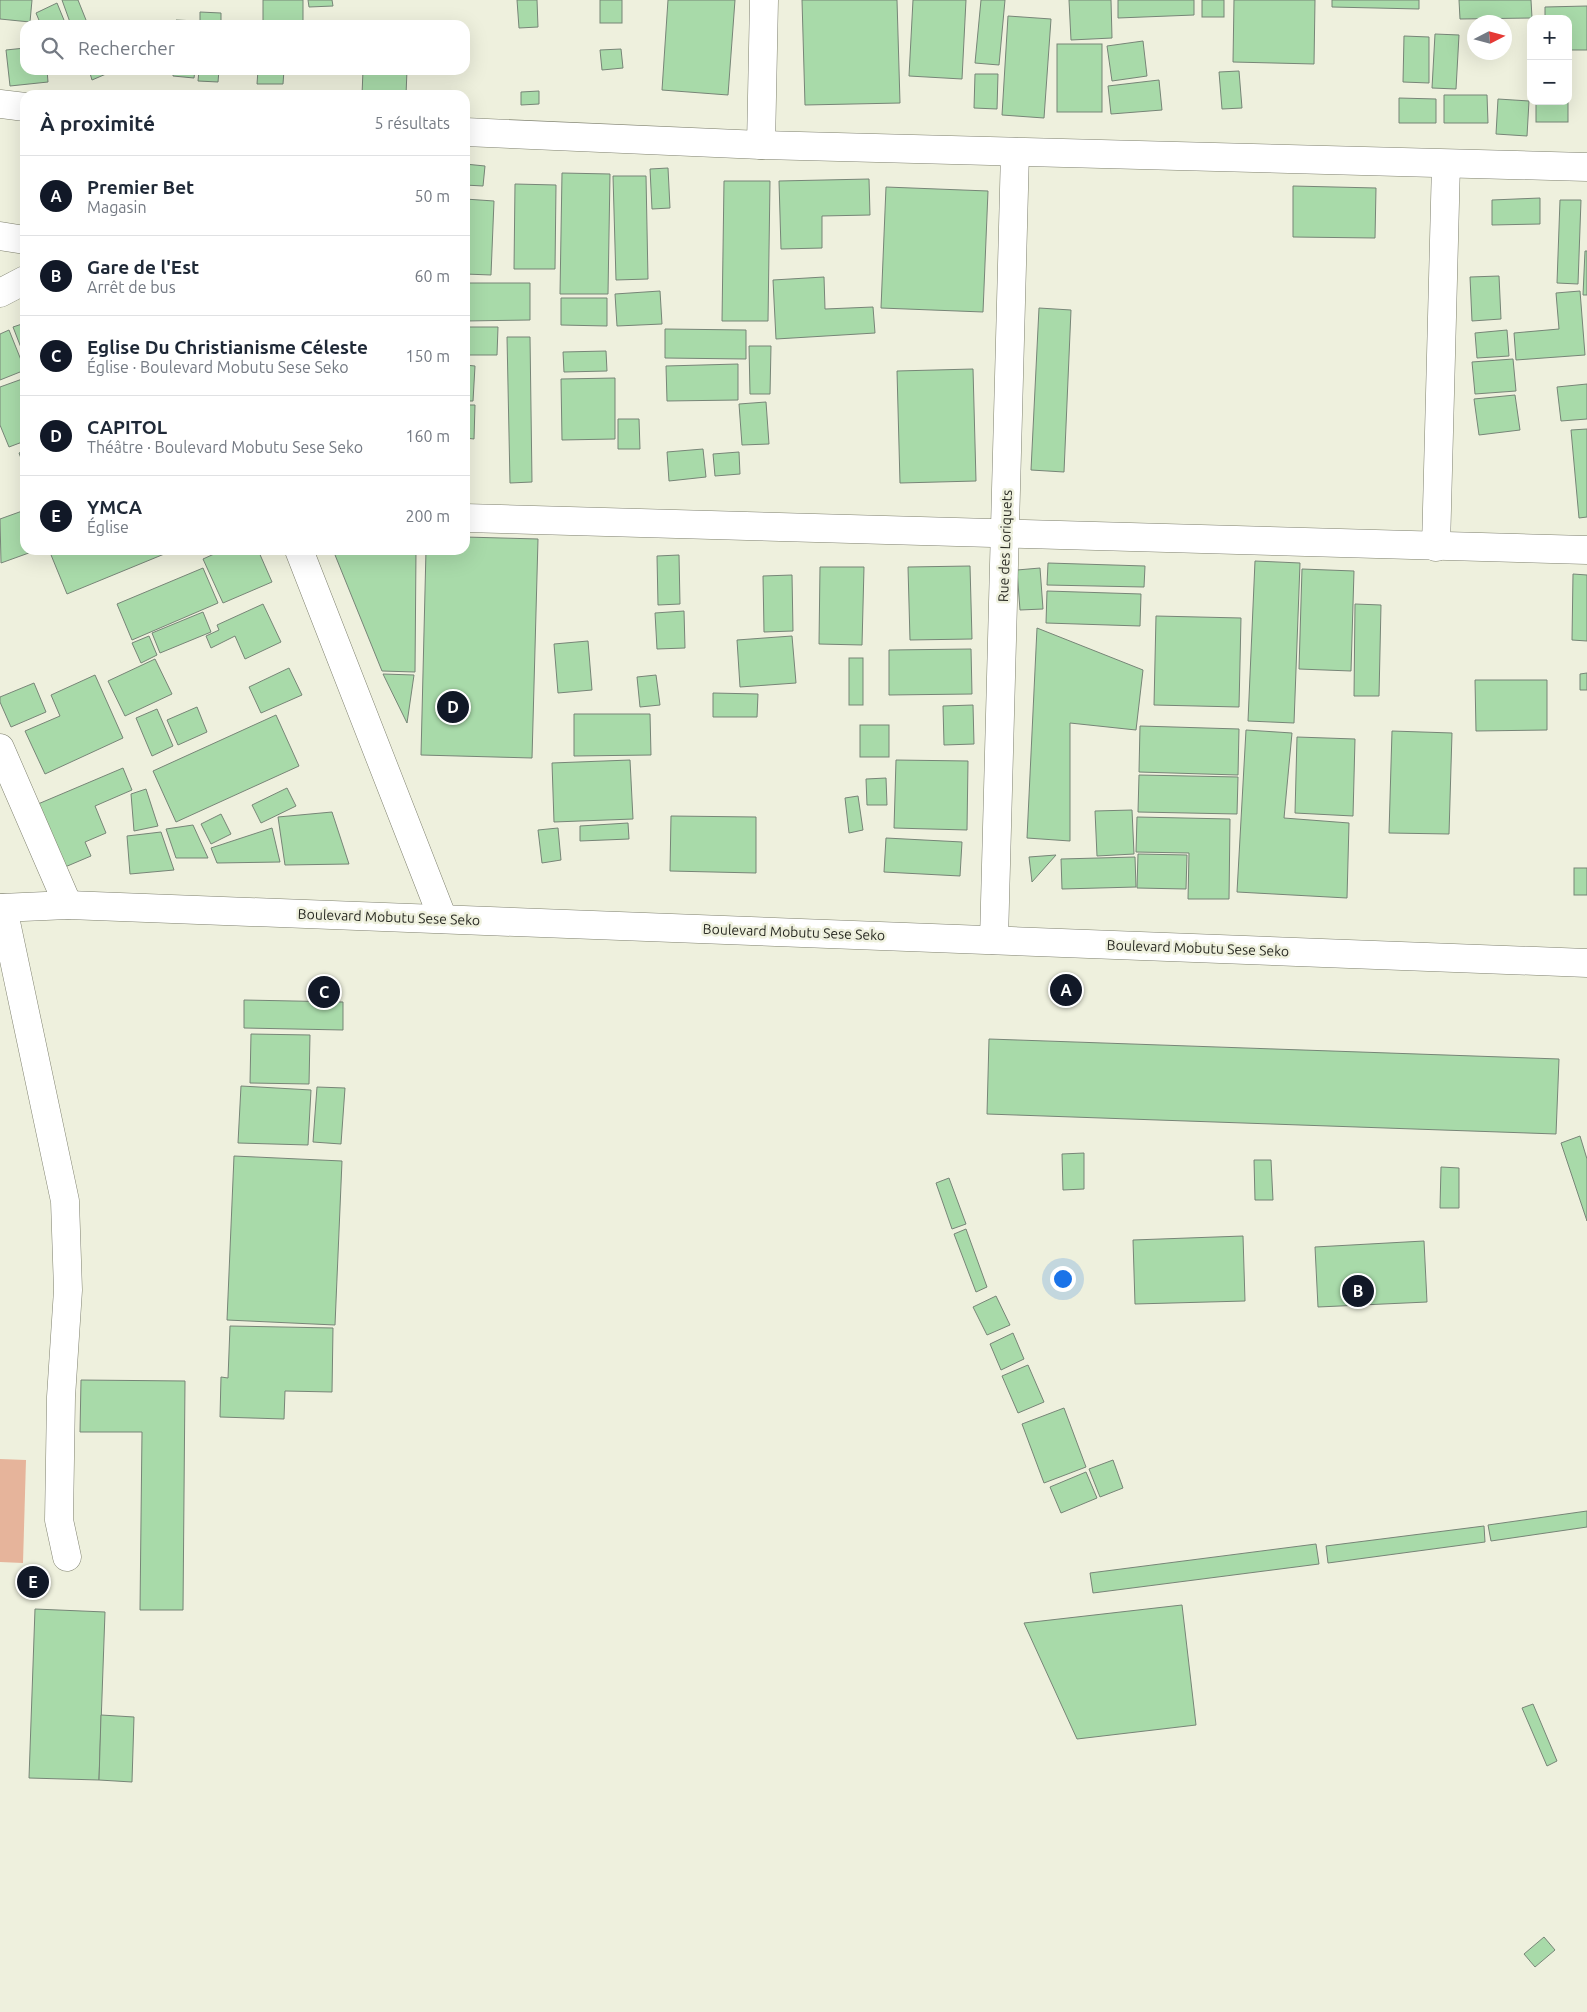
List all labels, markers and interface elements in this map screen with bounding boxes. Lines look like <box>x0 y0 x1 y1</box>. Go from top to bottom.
north arrow <box>1467 15 1512 60</box>
map controls <box>1527 15 1572 105</box>
button: + <box>1527 15 1572 60</box>
search box <box>20 20 470 75</box>
icon: search <box>38 34 66 62</box>
text: Rechercher <box>78 37 175 59</box>
button: − <box>1527 60 1572 105</box>
text: À proximité <box>40 111 155 135</box>
text: 5 résultats <box>374 114 450 132</box>
text: Premier Bet <box>87 176 194 198</box>
text: A <box>50 187 62 205</box>
text: 50 m <box>414 187 450 205</box>
text: Magasin <box>87 198 147 216</box>
text: Gare de l'Est <box>87 256 199 278</box>
text: B <box>51 267 61 285</box>
text: 60 m <box>414 267 450 285</box>
text: Arrêt de bus <box>87 278 176 296</box>
text: Eglise Du Christianisme Céleste <box>87 336 368 358</box>
text: C <box>51 347 61 365</box>
text: 150 m <box>405 347 450 365</box>
text: Église · Boulevard Mobutu Sese Seko <box>87 358 349 376</box>
text: CAPITOL <box>87 416 167 438</box>
text: D <box>50 427 62 445</box>
text: 160 m <box>405 427 450 445</box>
text: Théâtre · Boulevard Mobutu Sese Seko <box>87 438 363 456</box>
street label: Rue des Loriquets <box>995 490 1015 602</box>
text: YMCA <box>87 496 142 518</box>
text: E <box>51 507 61 525</box>
text: 200 m <box>405 507 450 525</box>
text: Église <box>87 518 129 536</box>
pin: D <box>437 688 469 726</box>
street label: Boulevard Mobutu Sese Seko <box>298 906 480 928</box>
street label: Boulevard Mobutu Sese Seko <box>703 921 885 943</box>
street label: Boulevard Mobutu Sese Seko <box>1107 937 1289 959</box>
pin: A <box>1050 971 1082 1009</box>
pin: C <box>308 973 340 1011</box>
your location <box>1050 1266 1076 1292</box>
pin: B <box>1342 1272 1374 1310</box>
pin: E <box>17 1563 49 1601</box>

